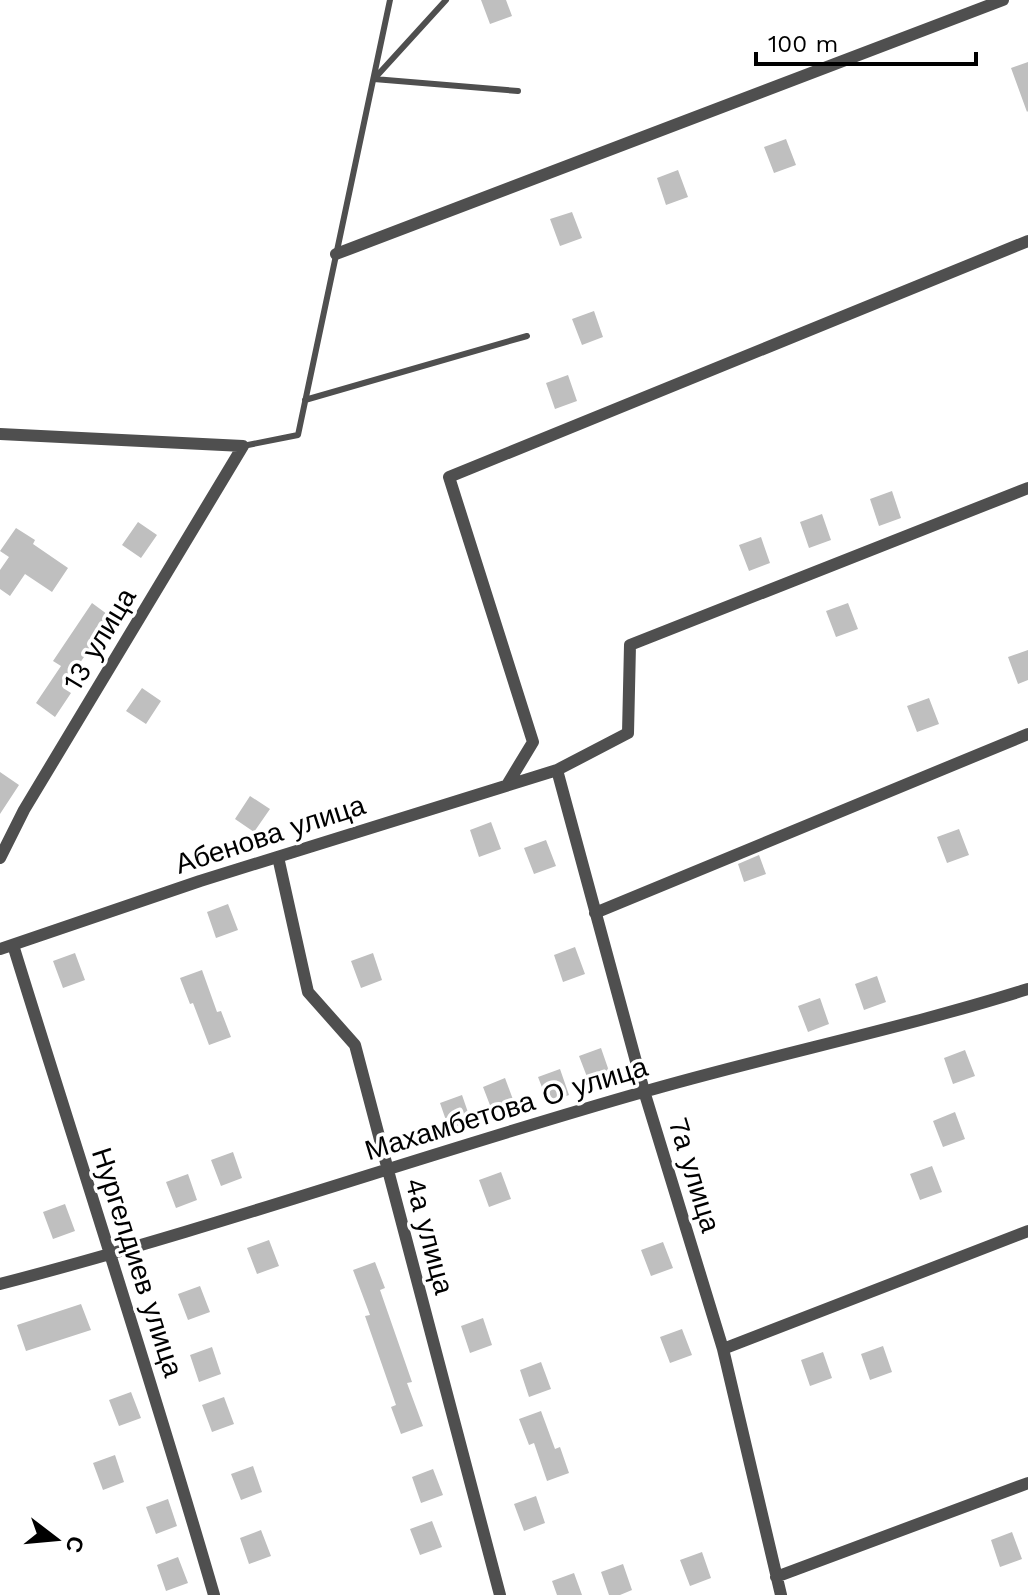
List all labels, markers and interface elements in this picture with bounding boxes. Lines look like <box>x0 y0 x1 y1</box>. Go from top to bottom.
scale bar <box>756 16 976 66</box>
text: 100 m <box>768 30 838 58</box>
street label: 13 улица <box>56 582 143 697</box>
street label: Абенова улица <box>171 788 370 881</box>
street label: Махамбетова О улица <box>361 1050 652 1167</box>
street label: 7а улица <box>662 1114 728 1237</box>
street label: Нургелдиев улица <box>85 1143 190 1381</box>
street label: 4а улица <box>398 1174 461 1298</box>
north arrow <box>16 1499 96 1579</box>
text: С <box>61 1533 89 1556</box>

